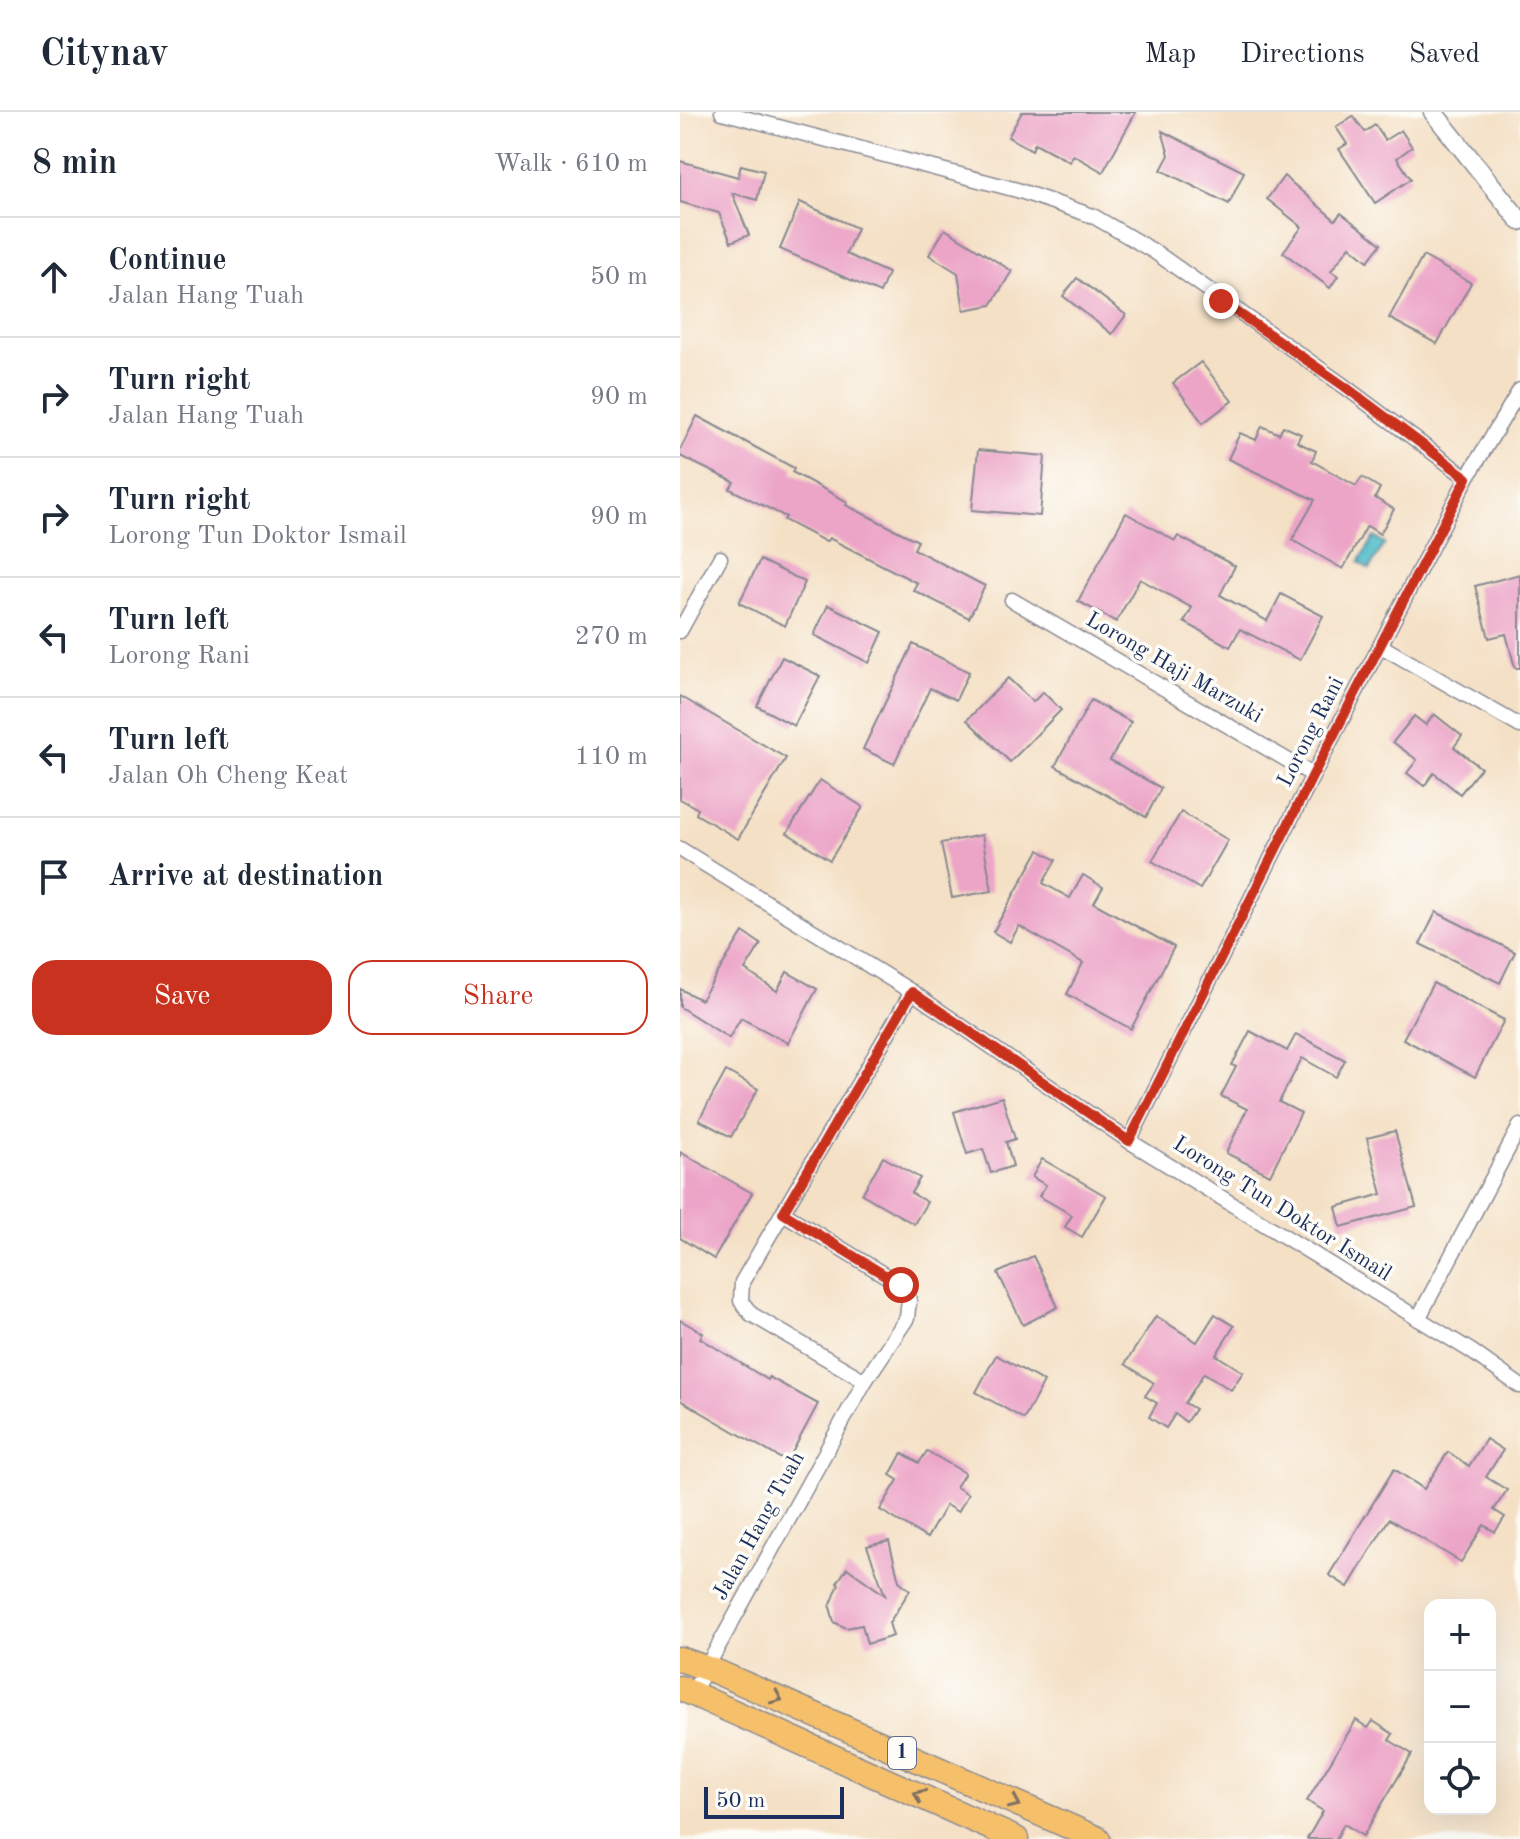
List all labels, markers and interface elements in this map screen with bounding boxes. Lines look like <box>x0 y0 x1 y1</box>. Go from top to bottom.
text: Citynav <box>40 36 169 74</box>
text: Map <box>1144 41 1196 69</box>
text: Directions <box>1240 41 1365 69</box>
text: Saved <box>1409 41 1480 69</box>
text: 8 min <box>32 147 117 181</box>
text: Walk · 610 m <box>494 151 648 177</box>
text: Continue <box>108 246 227 276</box>
icon: ahead <box>32 255 76 299</box>
text: 50 m <box>590 264 648 290</box>
text: Jalan Hang Tuah <box>108 283 304 309</box>
route end <box>1203 283 1239 319</box>
text: Turn right <box>108 366 250 396</box>
icon: right <box>32 375 76 419</box>
text: 90 m <box>590 384 648 410</box>
text: Jalan Hang Tuah <box>108 403 304 429</box>
text: Turn right <box>108 486 250 516</box>
icon: right <box>32 495 76 539</box>
text: 90 m <box>590 504 648 530</box>
text: Lorong Tun Doktor Ismail <box>108 523 407 549</box>
text: Turn left <box>108 606 229 636</box>
street label: Lorong Haji Marzuki <box>1082 608 1266 728</box>
icon: left <box>32 615 76 659</box>
text: 270 m <box>575 624 648 650</box>
text: Lorong Rani <box>108 643 250 669</box>
street label: Lorong Rani <box>1274 674 1348 790</box>
text: Turn left <box>108 726 229 756</box>
icon: left <box>32 735 76 779</box>
text: 110 m <box>575 744 648 770</box>
text: Jalan Oh Cheng Keat <box>108 763 348 789</box>
icon: arrive <box>32 855 76 899</box>
text: Arrive at destination <box>108 862 383 892</box>
button: Save <box>32 960 332 1035</box>
button: Share <box>348 960 648 1035</box>
street label: Lorong Tun Doktor Ismail <box>1169 1133 1395 1285</box>
route start <box>883 1267 919 1303</box>
street label: Jalan Hang Tuah <box>709 1448 809 1604</box>
map controls <box>1424 1599 1496 1815</box>
button: + <box>1424 1599 1496 1671</box>
button: − <box>1424 1671 1496 1743</box>
one-way arrow <box>769 1689 783 1705</box>
road number: 1 <box>888 1737 916 1769</box>
button: locate <box>1424 1743 1496 1815</box>
scale bar <box>704 1783 844 1819</box>
one-way arrow <box>913 1789 928 1805</box>
text: 50 m <box>716 1790 765 1812</box>
one-way arrow <box>1007 1793 1021 1809</box>

